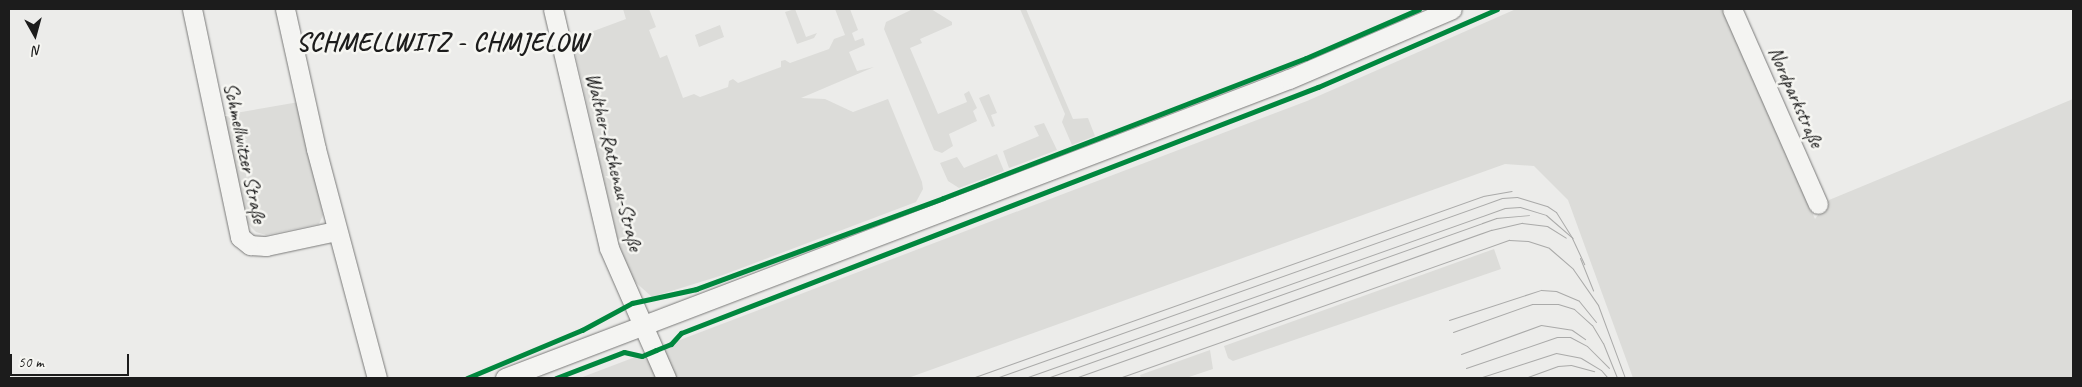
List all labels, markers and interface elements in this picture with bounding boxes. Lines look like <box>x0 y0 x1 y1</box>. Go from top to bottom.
north arrow <box>10 10 60 60</box>
district label: SCHMELLWITZ - CHMJELOW <box>295 27 589 57</box>
text: N <box>32 41 42 59</box>
street label: Nordparkstraße <box>1763 43 1829 151</box>
street label: Walther-Rathenau-Straße <box>580 71 648 253</box>
street label: Schmellwitzer Straße <box>218 81 272 225</box>
scale bar <box>12 344 131 376</box>
text: 50 m <box>18 353 44 372</box>

